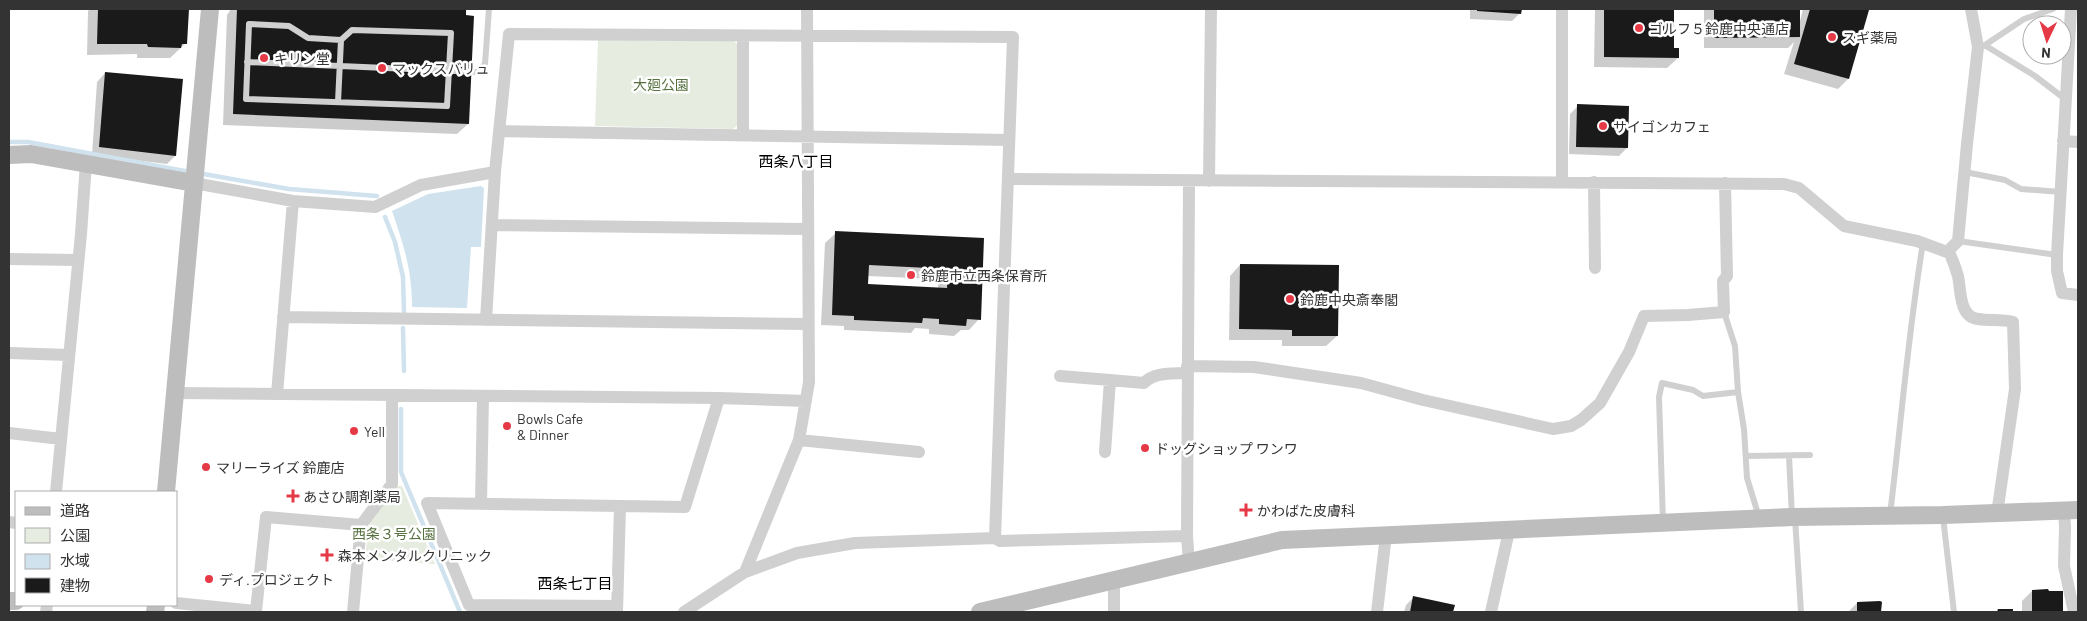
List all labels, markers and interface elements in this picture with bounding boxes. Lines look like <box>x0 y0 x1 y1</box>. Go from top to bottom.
north arrow <box>2022 15 2072 65</box>
place label: ゴルフ５鈴鹿中央通店 <box>1649 20 1789 37</box>
marker: ゴルフ５鈴鹿中央通店 <box>1633 22 1645 34</box>
place label: スギ薬局 <box>1842 29 1898 46</box>
marker: スギ薬局 <box>1826 31 1838 43</box>
text: N <box>2041 45 2051 62</box>
place label: キリン堂 <box>274 50 330 67</box>
marker: キリン堂 <box>258 52 270 64</box>
place label: マックスバリュ <box>392 60 490 77</box>
marker: マックスバリュ <box>376 62 388 74</box>
park label: 大廻公園 <box>633 76 689 93</box>
place label: サイゴンカフェ <box>1613 118 1711 135</box>
marker: サイゴンカフェ <box>1597 120 1609 132</box>
district label: 西条八丁目 <box>758 152 834 170</box>
place label: 鈴鹿市立西条保育所 <box>921 267 1047 284</box>
marker: 鈴鹿市立西条保育所 <box>905 269 917 281</box>
place label: 鈴鹿中央斎奉閣 <box>1300 291 1398 308</box>
marker: 鈴鹿中央斎奉閣 <box>1284 293 1296 305</box>
place label: Bowls Cafe & Dinner <box>517 410 583 443</box>
marker: Bowls Cafe & Dinner <box>501 420 513 432</box>
place label: Yell <box>364 423 385 440</box>
marker: Yell <box>348 425 360 437</box>
place label: ドッグショップ ワンワ <box>1155 440 1298 457</box>
marker: ドッグショップ ワンワ <box>1139 442 1151 454</box>
place label: マリーライズ 鈴鹿店 <box>216 459 344 476</box>
marker: マリーライズ 鈴鹿店 <box>200 461 212 473</box>
place label: あさひ調剤薬局 <box>303 488 401 505</box>
marker: あさひ調剤薬局 <box>287 490 299 502</box>
legend <box>15 491 178 606</box>
text: 道路 <box>60 501 90 519</box>
place label: かわばた皮膚科 <box>1257 502 1355 519</box>
marker: かわばた皮膚科 <box>1239 503 1253 517</box>
park label: 西条３号公園 <box>352 525 436 542</box>
text: 公園 <box>60 526 90 544</box>
place label: 森本メンタルクリニック <box>338 547 492 564</box>
marker: 森本メンタルクリニック <box>320 548 334 562</box>
text: 水域 <box>60 551 90 569</box>
place label: ディ.プロジェクト <box>219 571 334 588</box>
marker: ディ.プロジェクト <box>203 573 215 585</box>
district label: 西条七丁目 <box>537 574 613 592</box>
text: 建物 <box>60 576 90 594</box>

